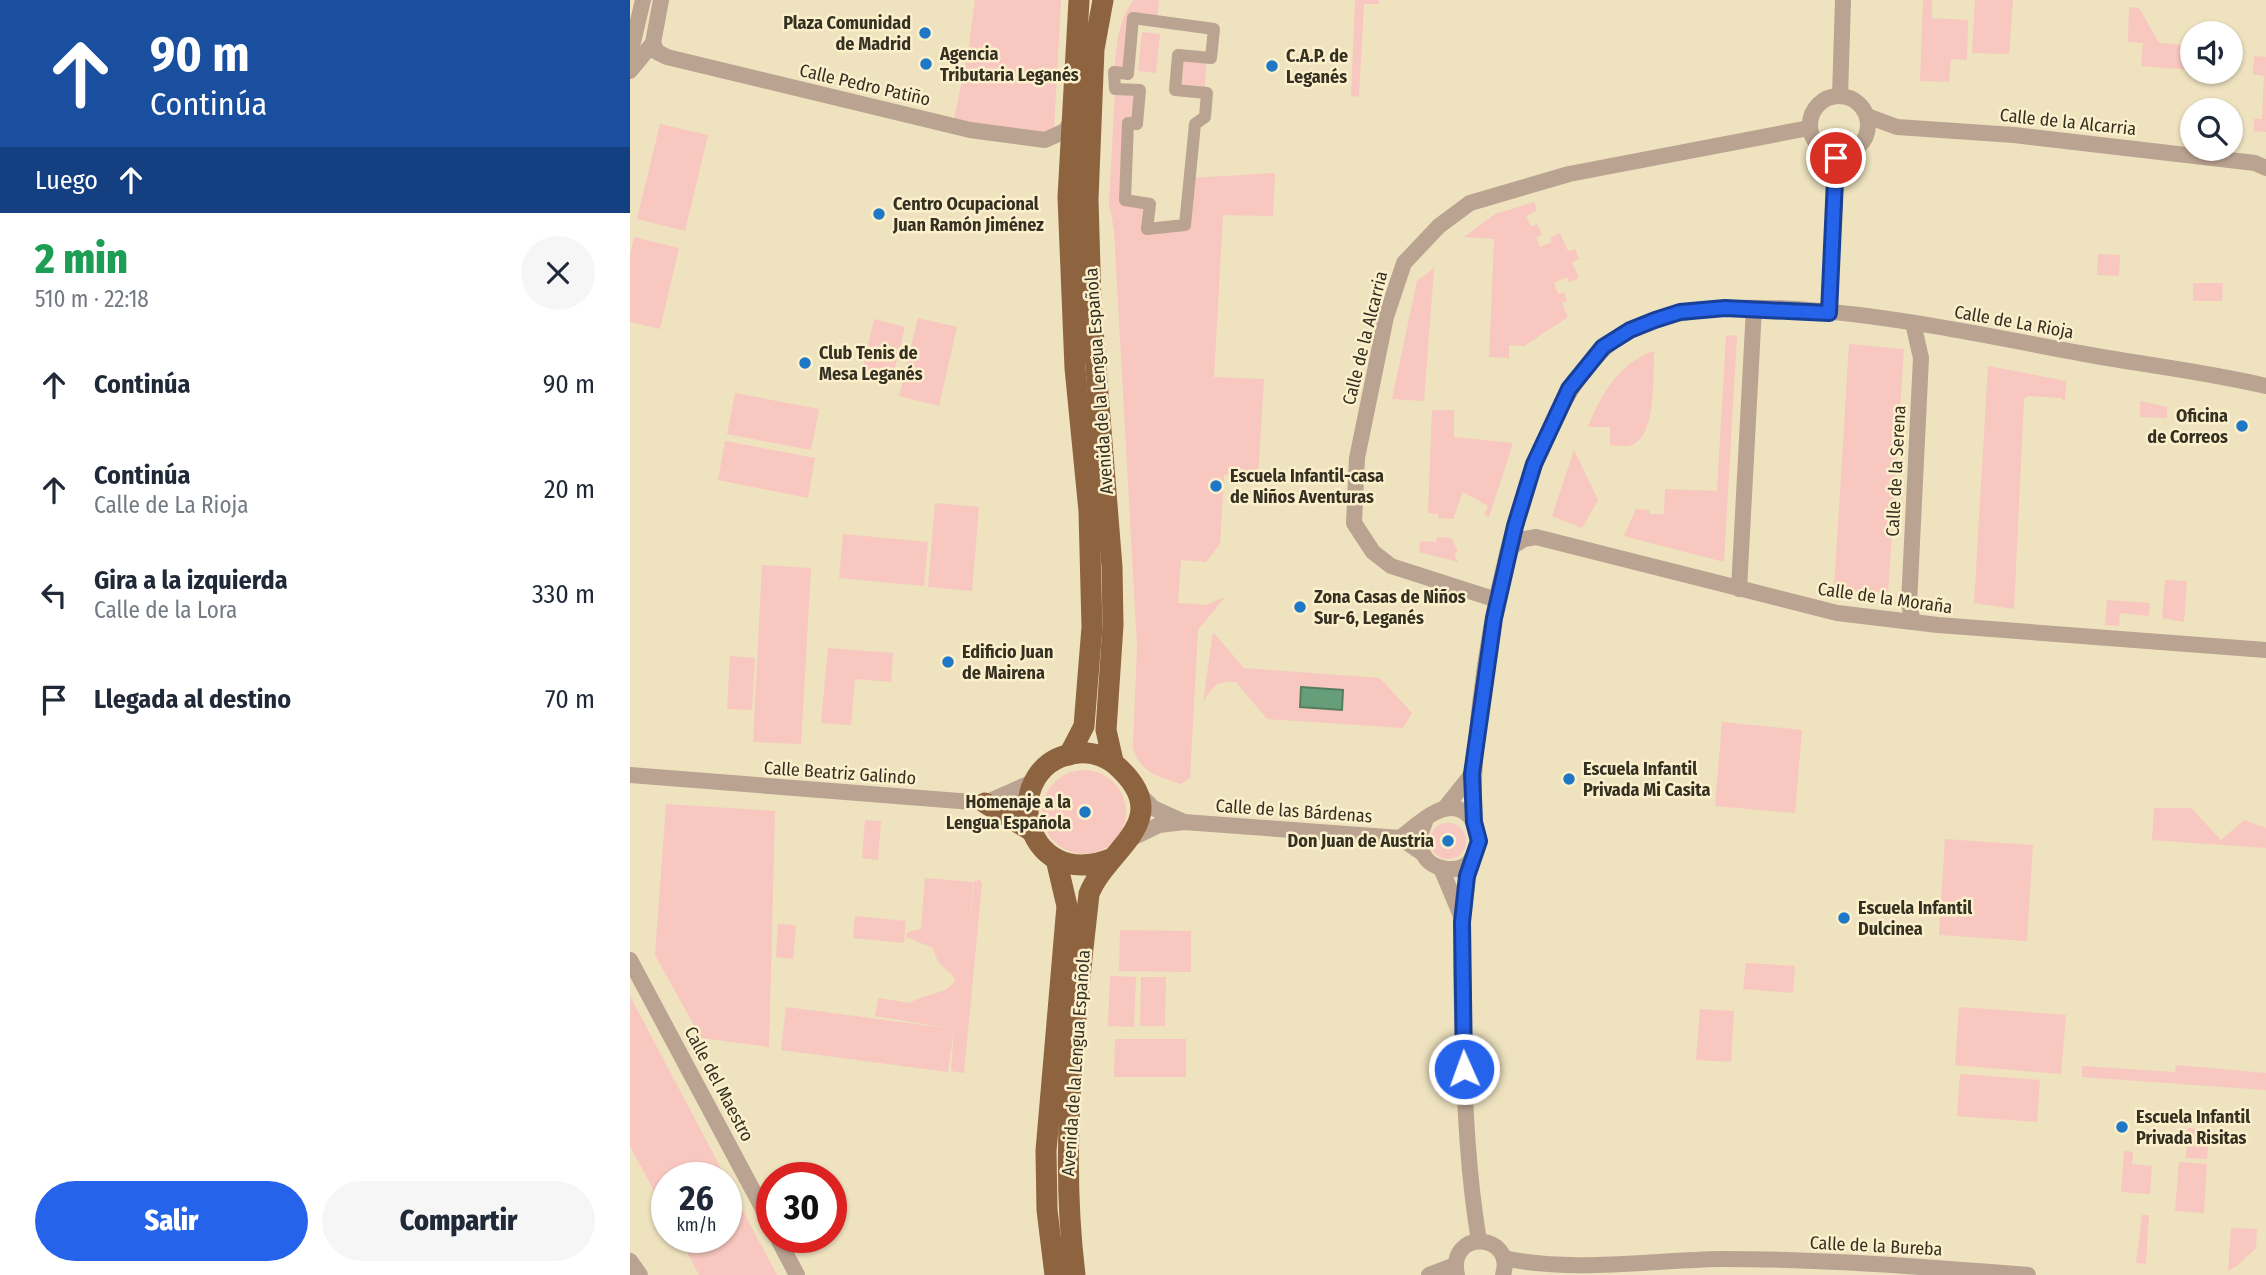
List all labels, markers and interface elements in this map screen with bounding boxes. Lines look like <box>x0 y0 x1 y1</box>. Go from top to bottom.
place label: Plaza Comunidad de Madrid <box>783 12 911 55</box>
map controls <box>2180 21 2243 161</box>
button: sound <box>2180 21 2243 84</box>
text: 90 m <box>150 25 250 84</box>
marker: Plaza Comunidad de Madrid <box>917 25 933 41</box>
icon: ahead <box>35 28 126 119</box>
place label: Agencia Tributaria Leganés <box>939 43 1079 86</box>
place label: C.A.P. de Leganés <box>1286 45 1348 88</box>
marker: Agencia Tributaria Leganés <box>918 56 934 72</box>
marker: C.A.P. de Leganés <box>1264 58 1280 74</box>
street label: Calle Pedro Patiño <box>797 59 933 111</box>
text: Continúa <box>150 85 267 123</box>
button: search <box>2180 98 2243 161</box>
street label: Calle de la Alcarria <box>1999 104 2137 140</box>
pin <box>1806 128 1866 188</box>
icon: arrive <box>1817 139 1855 177</box>
icon: ahead <box>112 161 150 199</box>
text: Luego <box>35 165 98 196</box>
place label: Centro Ocupacional Juan Ramón Jiménez <box>892 193 1044 236</box>
marker: Centro Ocupacional Juan Ramón Jiménez <box>871 206 887 222</box>
text: 2 min <box>35 234 128 284</box>
button: close <box>521 236 595 310</box>
street label: Avenida de la Lengua Española <box>1080 267 1118 495</box>
street label: Calle de la Alcarria <box>1338 269 1392 407</box>
text: 510 m · 22:18 <box>35 285 149 313</box>
street label: Calle de La Rioja <box>1953 301 2076 343</box>
place label: Club Tenis de Mesa Leganés <box>819 342 923 385</box>
marker: Club Tenis de Mesa Leganés <box>797 355 813 371</box>
icon: ahead <box>35 366 73 404</box>
text: Continúa <box>94 369 191 400</box>
text: 90 m <box>543 369 595 400</box>
street label: Calle de la Serena <box>1882 405 1910 537</box>
place label: Oficina de Correos <box>2147 405 2228 448</box>
marker: Oficina de Correos <box>2234 418 2250 434</box>
text: Continúa <box>94 460 191 491</box>
place label: Escuela Infantil-casa de Niños Aventuras <box>1230 465 1384 508</box>
icon: ahead <box>35 471 73 509</box>
text: 20 m <box>544 474 595 505</box>
marker: Escuela Infantil-casa de Niños Aventuras <box>1208 478 1224 494</box>
text: Calle de La Rioja <box>94 491 249 519</box>
text: Gira a la izquierda <box>94 565 288 596</box>
icon: left <box>35 576 73 614</box>
street label: Calle de la Moraña <box>1816 578 1954 618</box>
text: 330 m <box>532 579 595 610</box>
place label: Zona Casas de Niños Sur-6, Leganés <box>1314 586 1466 629</box>
text: Calle de la Lora <box>94 596 237 624</box>
marker: Zona Casas de Niños Sur-6, Leganés <box>1292 599 1308 615</box>
place label: Edificio Juan de Mairena <box>962 641 1053 684</box>
marker: Edificio Juan de Mairena <box>940 654 956 670</box>
icon: arrive <box>35 681 73 719</box>
text: Llegada al destino <box>94 684 291 715</box>
text: 70 m <box>545 684 595 715</box>
street label: Calle Beatriz Galindo <box>763 757 917 789</box>
place label: Escuela Infantil Privada Mi Casita <box>1583 758 1710 801</box>
marker: Escuela Infantil Privada Mi Casita <box>1561 771 1577 787</box>
place label: Homenaje a la Lengua Española <box>946 791 1071 834</box>
street label: Calle de las Bárdenas <box>1215 795 1373 827</box>
marker: Homenaje a la Lengua Española <box>1077 804 1093 820</box>
place label: Don Juan de Austria <box>1288 830 1434 852</box>
marker: Don Juan de Austria <box>1440 833 1456 849</box>
place label: Escuela Infantil Dulcinea <box>1858 897 1972 940</box>
marker: Escuela Infantil Dulcinea <box>1836 910 1852 926</box>
street label: Avenida de la Lengua Española <box>1057 949 1095 1177</box>
street label: Calle del Maestro <box>679 1023 759 1145</box>
position arrow <box>1427 1032 1501 1106</box>
place label: Escuela Infantil Privada Risitas <box>2136 1106 2250 1149</box>
marker: Escuela Infantil Privada Risitas <box>2114 1119 2130 1135</box>
speed limit sign: 30 <box>756 1162 847 1253</box>
text: 26 <box>679 1177 714 1219</box>
button: Salir <box>35 1181 308 1261</box>
button: Compartir <box>322 1181 595 1261</box>
text: km/h <box>676 1214 717 1236</box>
street label: Calle de la Bureba <box>1809 1232 1943 1260</box>

